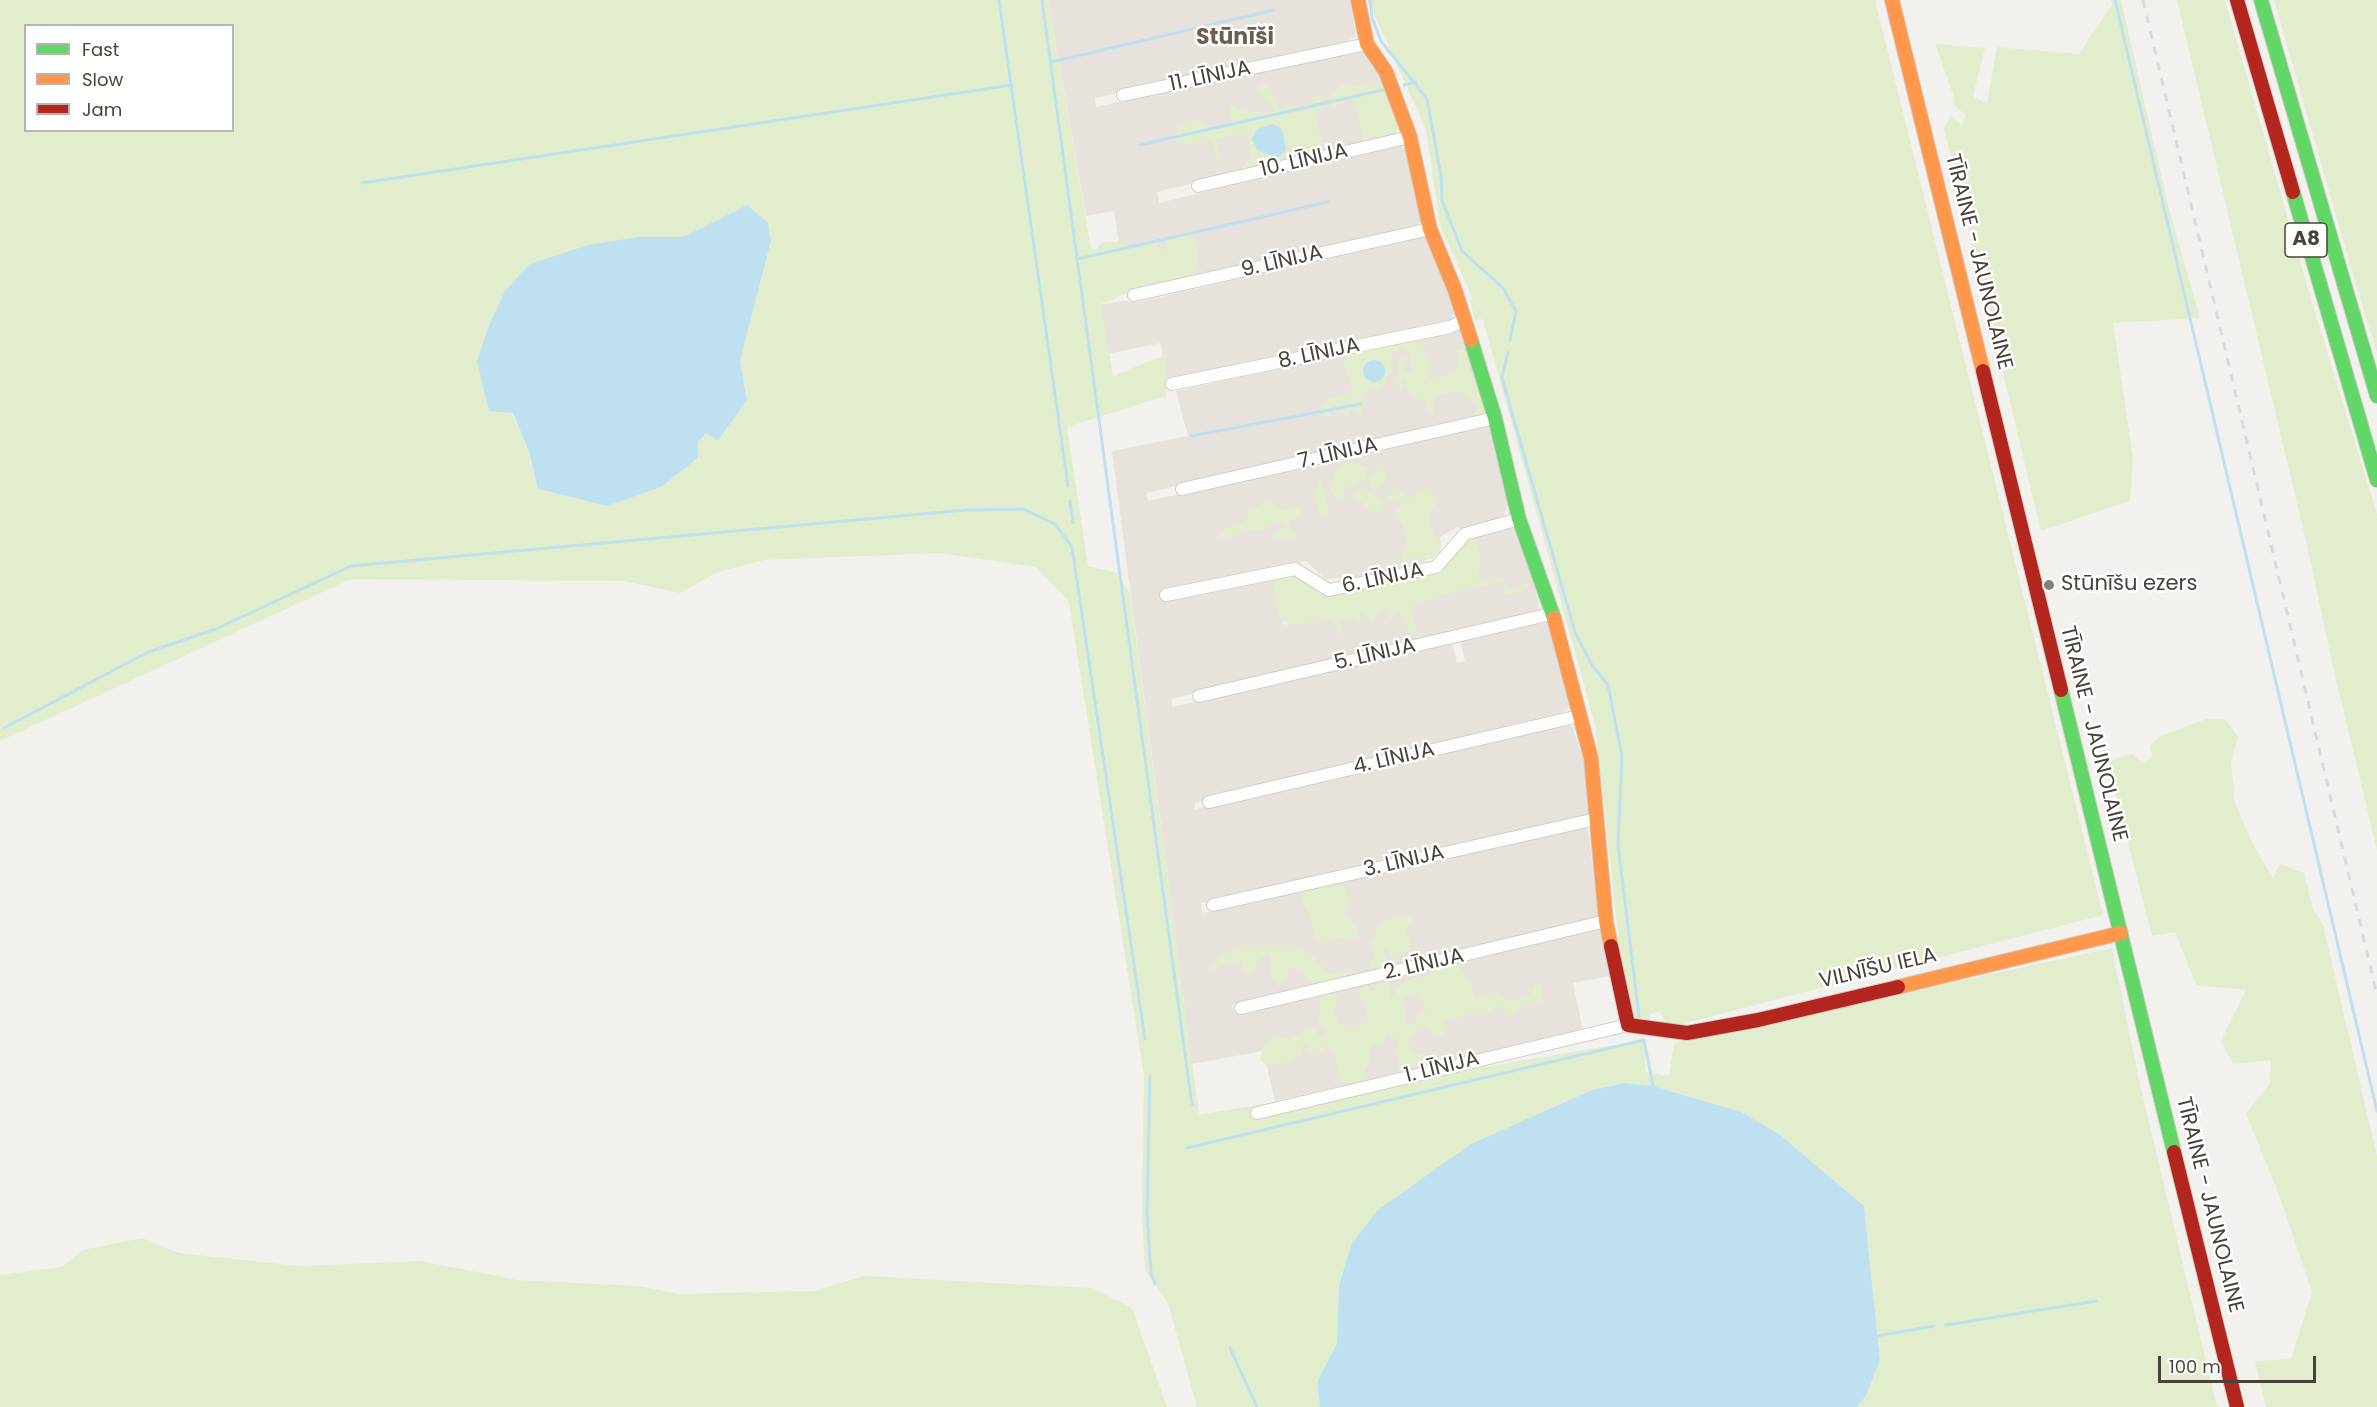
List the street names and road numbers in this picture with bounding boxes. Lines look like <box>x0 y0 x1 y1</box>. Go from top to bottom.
street label: 11. LĪNIJA <box>1167 56 1253 98</box>
street label: 10. LĪNIJA <box>1258 139 1350 183</box>
street label: TĪRAINE - JAUNOLAINE <box>1939 151 2017 373</box>
road number: A8 <box>2285 223 2327 257</box>
street label: 9. LĪNIJA <box>1239 240 1325 284</box>
street label: 8. LĪNIJA <box>1276 333 1362 375</box>
street label: 7. LĪNIJA <box>1296 433 1380 475</box>
street label: 6. LĪNIJA <box>1340 558 1426 600</box>
street label: TĪRAINE - JAUNOLAINE <box>2054 623 2132 845</box>
street label: 5. LĪNIJA <box>1332 633 1418 677</box>
street label: 4. LĪNIJA <box>1351 737 1437 781</box>
street label: 3. LĪNIJA <box>1361 841 1447 883</box>
street label: VILNĪŠU IELA <box>1817 943 1939 995</box>
street label: 2. LĪNIJA <box>1381 944 1467 986</box>
street label: 1. LĪNIJA <box>1402 1047 1482 1089</box>
street label: TĪRAINE - JAUNOLAINE <box>2170 1094 2248 1316</box>

